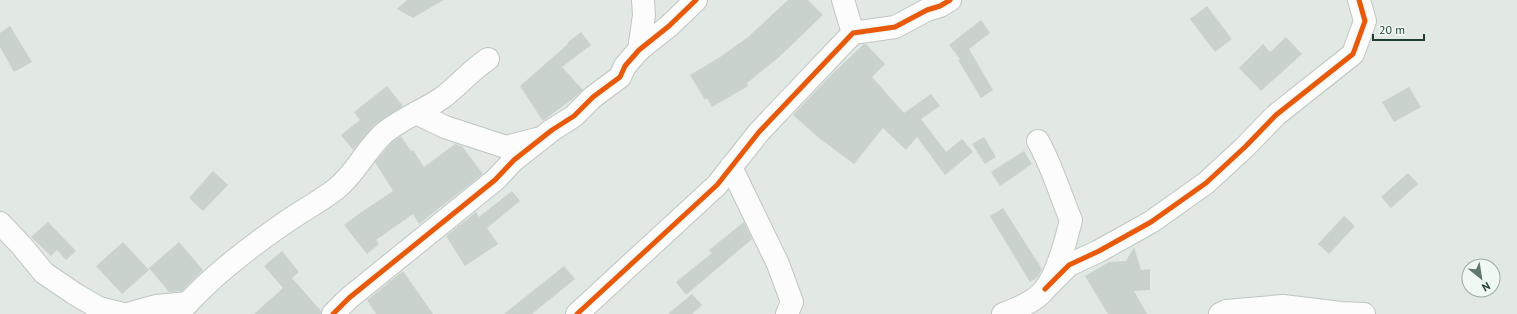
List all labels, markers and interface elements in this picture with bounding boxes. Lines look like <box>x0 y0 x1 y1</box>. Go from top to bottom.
scale bar <box>1373 16 1424 42</box>
text: 20 m <box>1379 22 1405 37</box>
north arrow <box>1461 258 1501 298</box>
text: N <box>1479 279 1493 295</box>

